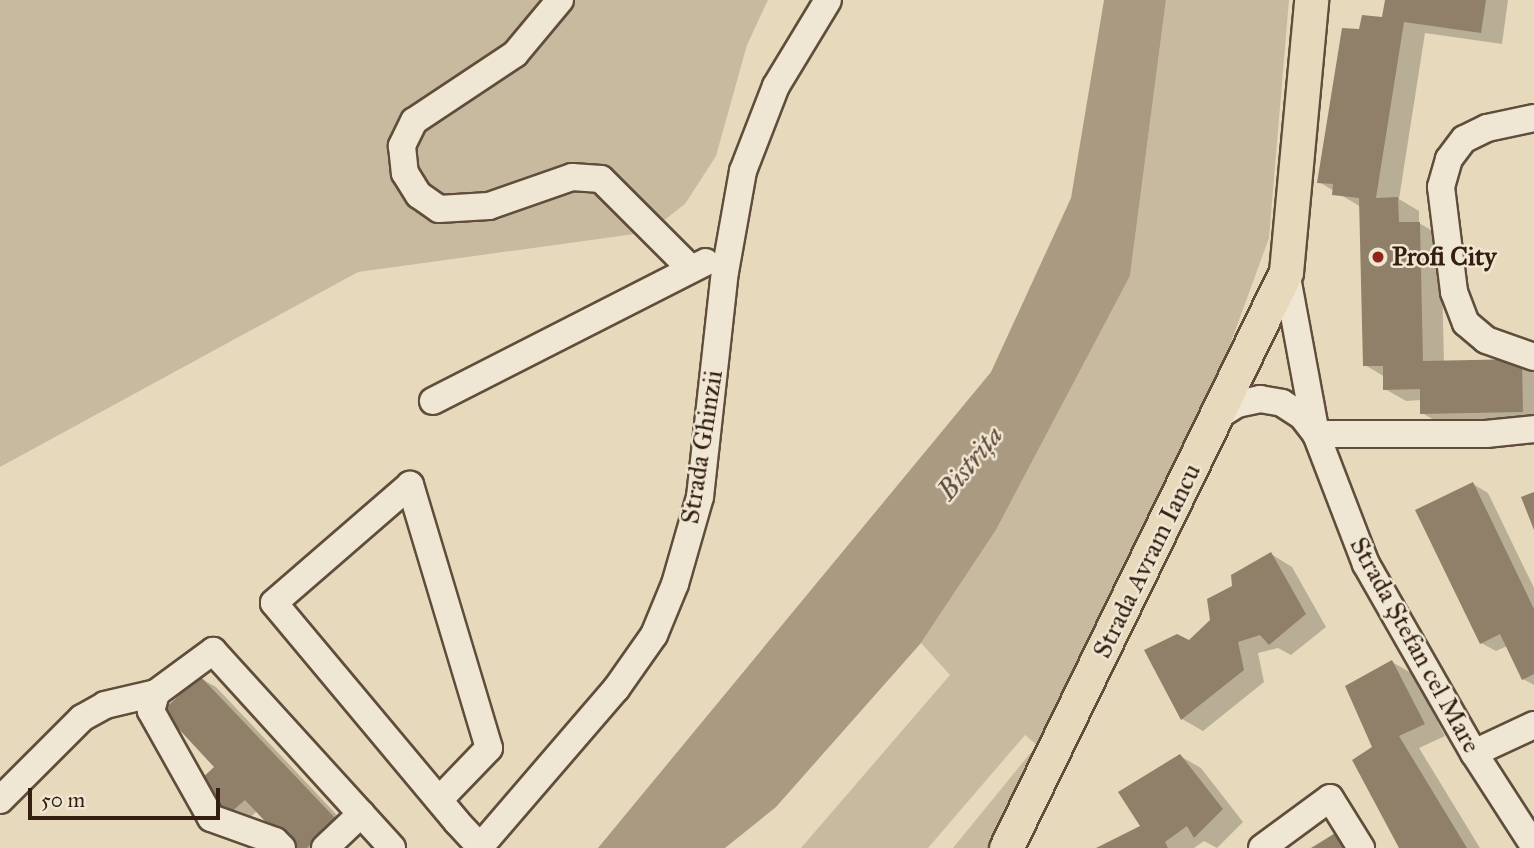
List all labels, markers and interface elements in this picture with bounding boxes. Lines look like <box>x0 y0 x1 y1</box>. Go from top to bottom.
place label: Profi City <box>1392 241 1496 273</box>
marker: Profi City <box>1370 249 1386 265</box>
street label: Strada Ghinzii <box>674 368 730 526</box>
water label: Bistrița <box>930 419 1010 507</box>
street label: Strada Avram Iancu <box>1086 459 1208 663</box>
street label: Strada Ștefan cel Mare <box>1343 532 1487 758</box>
scale bar <box>32 774 224 818</box>
text: 50 m <box>41 787 85 813</box>

